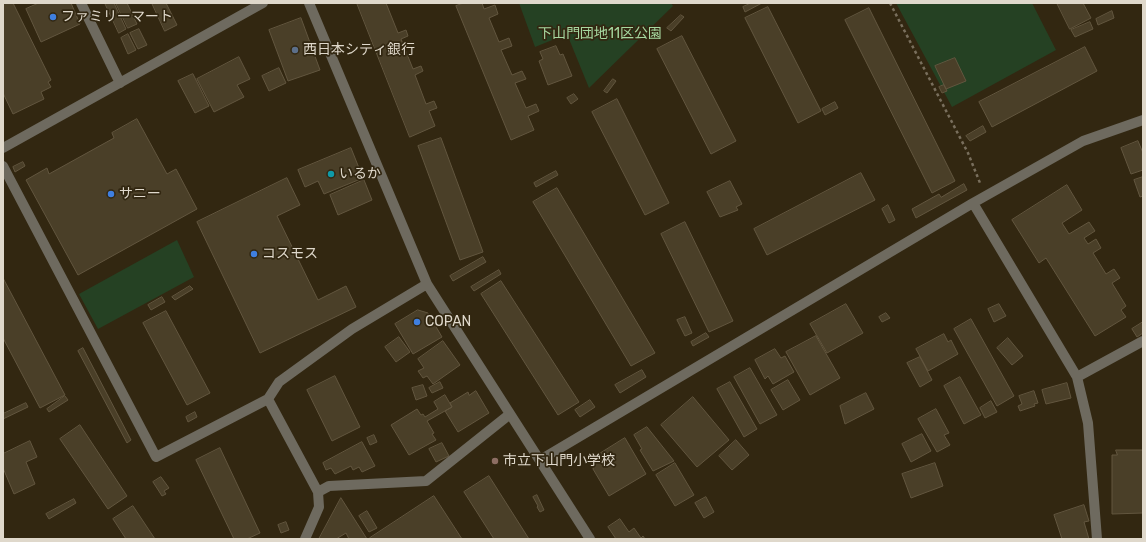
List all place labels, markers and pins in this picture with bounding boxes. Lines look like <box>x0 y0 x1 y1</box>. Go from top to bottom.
place label: ファミリーマート <box>61 9 173 25</box>
marker: ファミリーマート <box>48 12 58 22</box>
place label: 西日本シティ銀行 <box>303 42 415 58</box>
marker: 西日本シティ銀行 <box>290 45 300 55</box>
place label: いるか <box>339 166 381 182</box>
marker: いるか <box>326 169 336 179</box>
place label: サニー <box>119 186 161 202</box>
marker: サニー <box>106 189 116 199</box>
place label: コスモス <box>262 246 318 262</box>
marker: コスモス <box>249 249 259 259</box>
place label: COPAN <box>425 314 471 330</box>
marker: COPAN <box>412 317 422 327</box>
place label: 市立下山門小学校 <box>503 453 615 469</box>
marker: 市立下山門小学校 <box>490 456 500 466</box>

